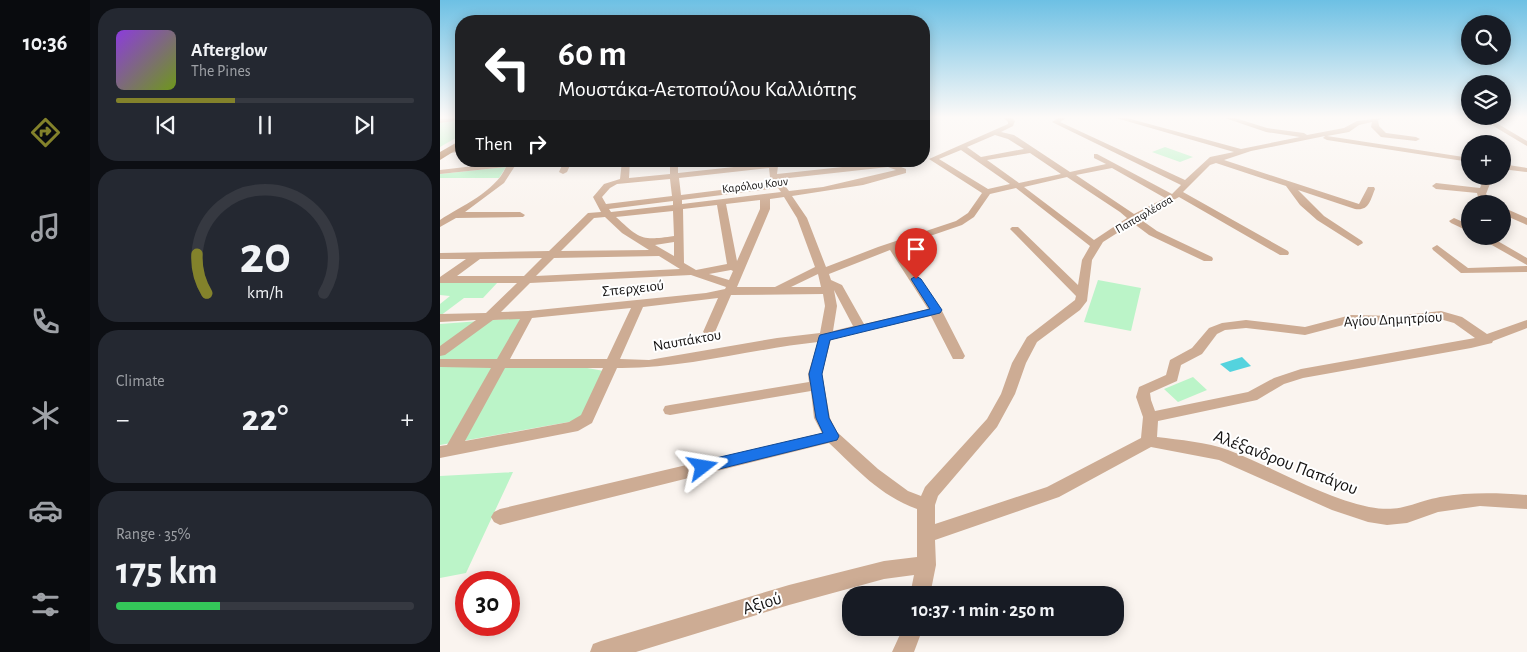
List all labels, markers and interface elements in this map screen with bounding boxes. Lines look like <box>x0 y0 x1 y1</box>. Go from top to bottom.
map controls <box>1461 15 1511 245</box>
button: search <box>1461 15 1511 65</box>
text: 10:36 <box>23 32 67 54</box>
icon: left <box>475 35 540 100</box>
text: 60 m <box>558 37 627 72</box>
text: Afterglow <box>191 41 267 60</box>
text: The Pines <box>191 63 251 79</box>
button: layers <box>1461 75 1511 125</box>
text: Μουστάκα-Αετοπούλου Καλλιόπης <box>558 78 856 100</box>
icon: previous <box>152 111 180 139</box>
icon: pause <box>251 111 279 139</box>
icon: next <box>350 111 378 139</box>
icon: directions <box>28 115 63 150</box>
icon: right <box>523 130 551 158</box>
text: Then <box>475 135 513 154</box>
button: + <box>1461 135 1511 185</box>
street label: Καρόλου Κουν <box>721 175 789 195</box>
street label: Παπαφλέσσα <box>1113 193 1175 235</box>
button: − <box>1461 195 1511 245</box>
icon: music <box>28 210 63 245</box>
pin <box>895 228 937 279</box>
text: 20 <box>239 230 291 282</box>
icon: arrive <box>902 235 930 263</box>
street label: Σπερχειού <box>601 278 665 299</box>
text: km/h <box>247 284 283 302</box>
icon: phone <box>28 304 63 339</box>
street label: Αγίου Δημητρίου <box>1343 309 1443 330</box>
street label: Ναυπάκτου <box>652 327 722 354</box>
text: Climate <box>116 373 165 389</box>
icon: climate <box>28 398 63 433</box>
text: 22° <box>242 400 288 438</box>
text: − <box>116 406 129 434</box>
text: + <box>401 406 414 434</box>
street label: Αλέξανδρου Παπάγου <box>1211 427 1360 499</box>
position arrow <box>676 440 728 492</box>
icon: car <box>28 493 63 528</box>
text: Range · 35% <box>116 526 191 542</box>
text: 175 km <box>116 553 218 591</box>
speed limit sign: 30 <box>455 571 520 636</box>
icon: filters <box>28 587 63 622</box>
street label: Αξιού <box>741 590 784 618</box>
text: 10:37 · 1 min · 250 m <box>912 601 1054 620</box>

